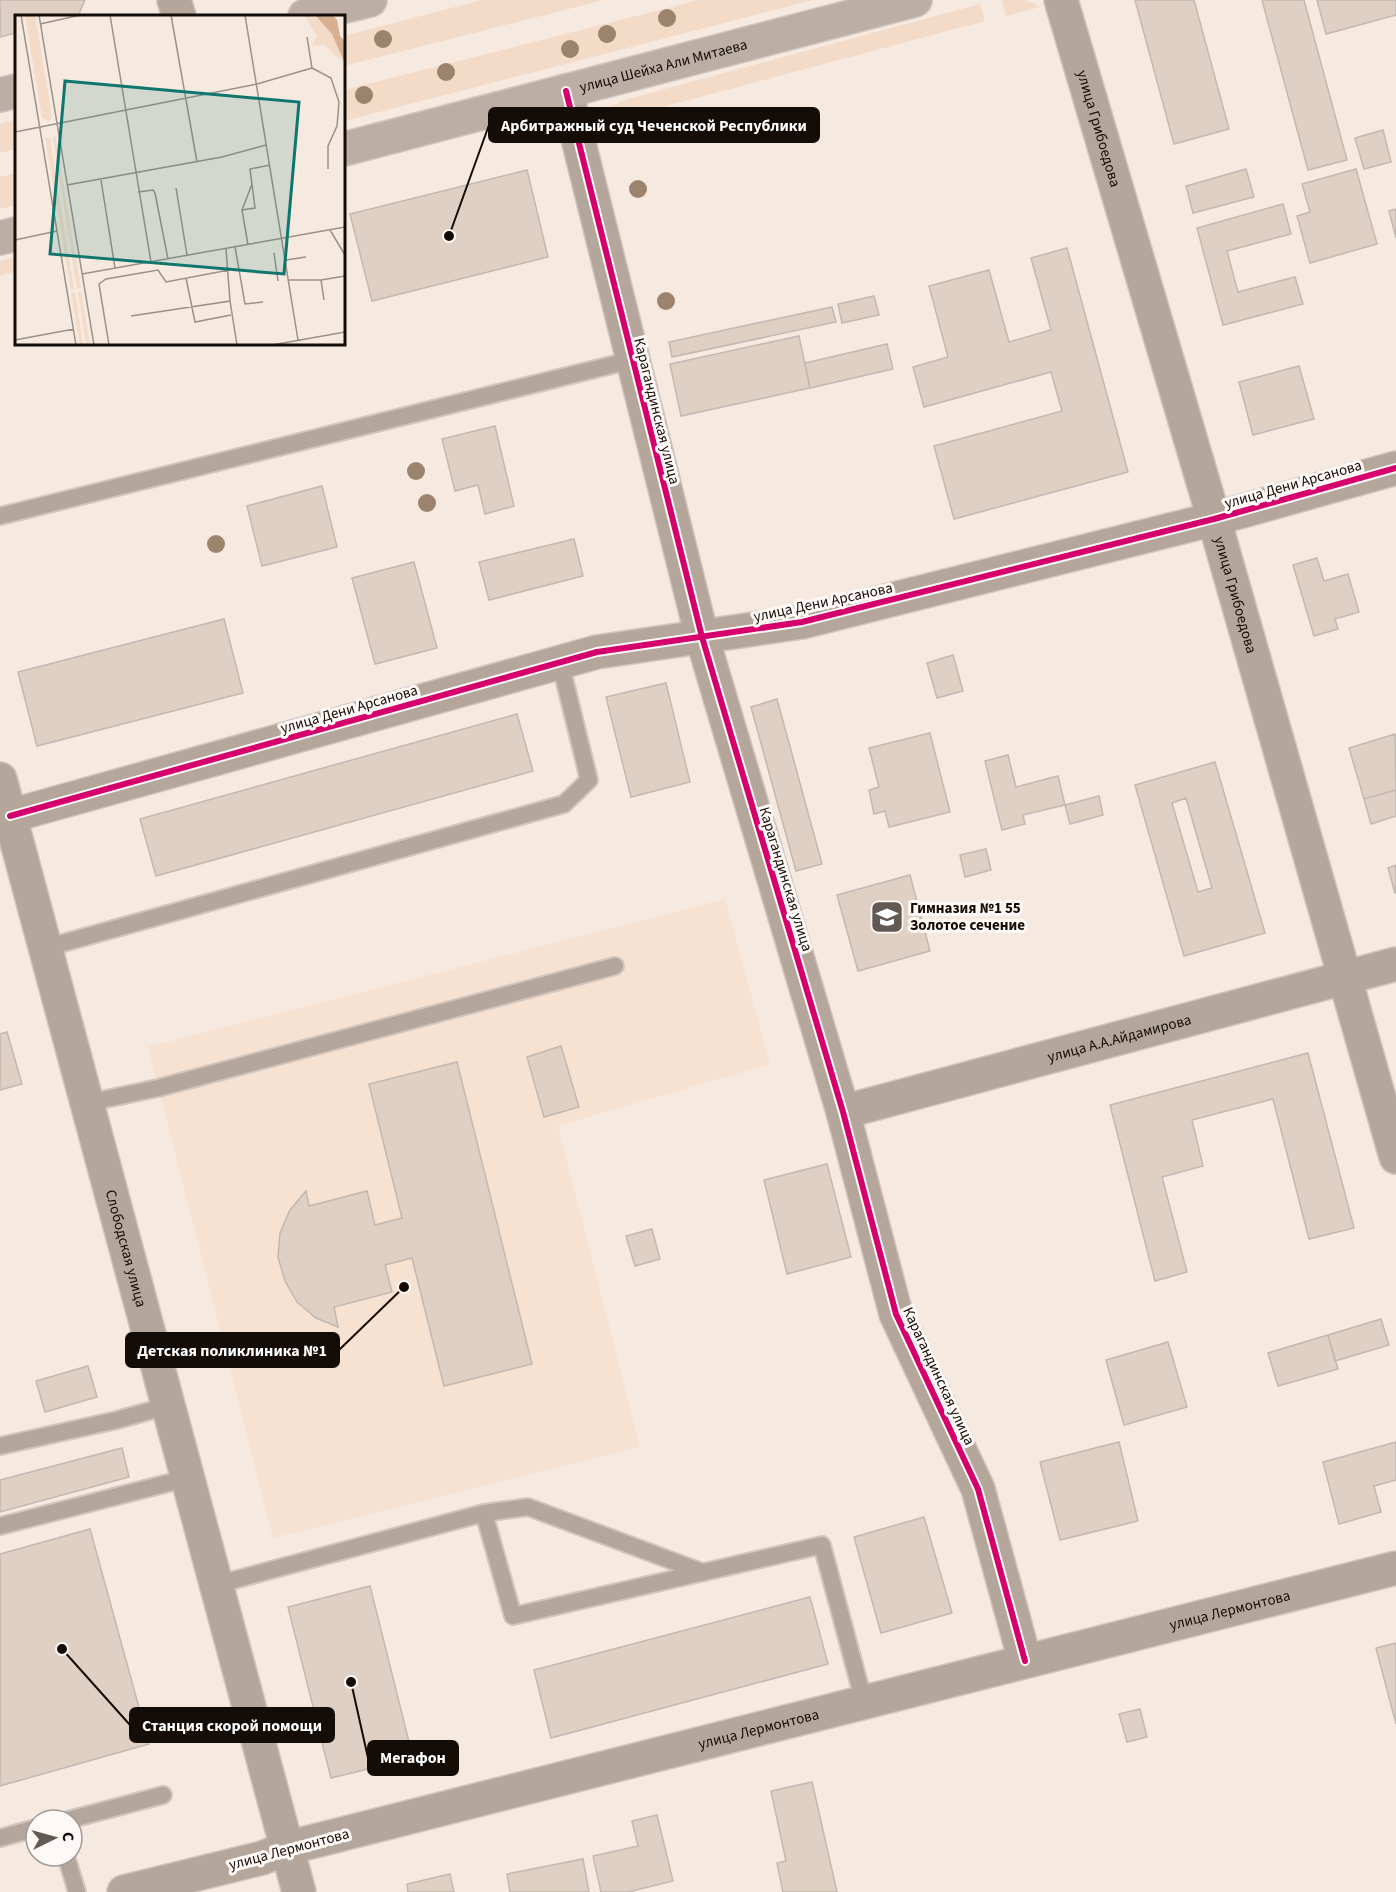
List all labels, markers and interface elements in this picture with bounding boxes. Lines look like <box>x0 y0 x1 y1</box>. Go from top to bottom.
inset map <box>15 15 345 345</box>
street label: улица Шейха Али Митаева <box>577 34 750 98</box>
street label: улица Грибоедова <box>1071 68 1126 190</box>
callout: Арбитражный суд Чеченской Республики <box>489 108 819 142</box>
text: Арбитражный суд Чеченской Республики <box>500 115 807 137</box>
street label: Карагандинская улица <box>628 336 685 487</box>
street label: улица Дени Арсанова <box>1222 455 1364 514</box>
street label: улица Грибоедова <box>1208 534 1262 656</box>
street label: улица Дени Арсанова <box>752 577 895 628</box>
street label: улица Дени Арсанова <box>278 680 420 739</box>
street label: Карагандинская улица <box>754 804 818 954</box>
place label: Гимназия №1 55 Золотое сечение <box>910 898 1025 936</box>
school or university icon: Гимназия №1 55 Золотое сечение <box>869 899 905 935</box>
street label: улица А.А.Айдамирова <box>1045 1009 1194 1068</box>
street label: Слободская улица <box>100 1187 151 1310</box>
street label: Карагандинская улица <box>897 1304 980 1449</box>
callout: Детская поликлиника №1 <box>126 1333 339 1367</box>
text: Детская поликлиника №1 <box>137 1340 327 1362</box>
street label: улица Лермонтова <box>1167 1585 1292 1636</box>
street label: улица Лермонтова <box>696 1704 821 1755</box>
callout: Станция скорой помощи <box>130 1708 334 1742</box>
text: Станция скорой помощи <box>142 1715 322 1737</box>
callout: Мегафон <box>368 1741 458 1775</box>
text: Мегафон <box>380 1747 446 1769</box>
north arrow <box>24 1808 84 1868</box>
street label: улица Лермонтова <box>227 1823 352 1876</box>
text: С <box>57 1831 79 1842</box>

